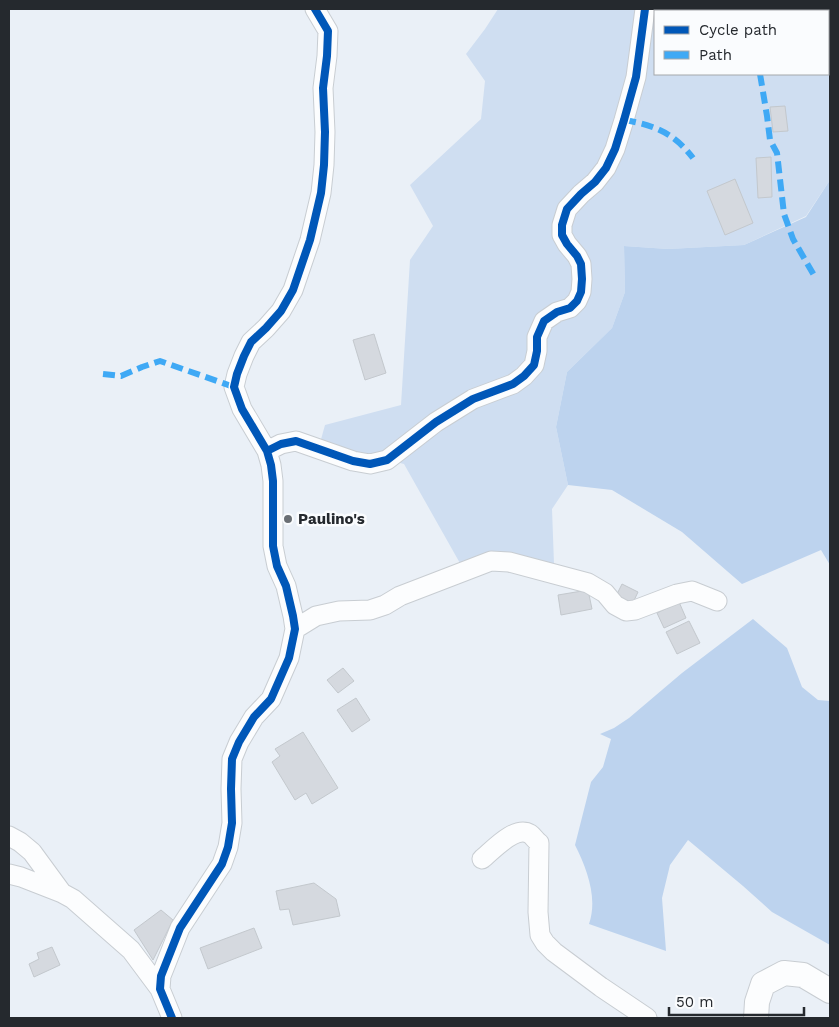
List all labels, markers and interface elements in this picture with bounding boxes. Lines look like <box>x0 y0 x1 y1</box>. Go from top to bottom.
legend <box>654 10 829 75</box>
text: Cycle path <box>699 21 777 39</box>
text: Path <box>699 46 732 64</box>
place label: Paulino's <box>298 510 365 528</box>
marker: Paulino's <box>282 513 294 525</box>
scale bar <box>669 984 804 1016</box>
text: 50 m <box>676 993 713 1011</box>

